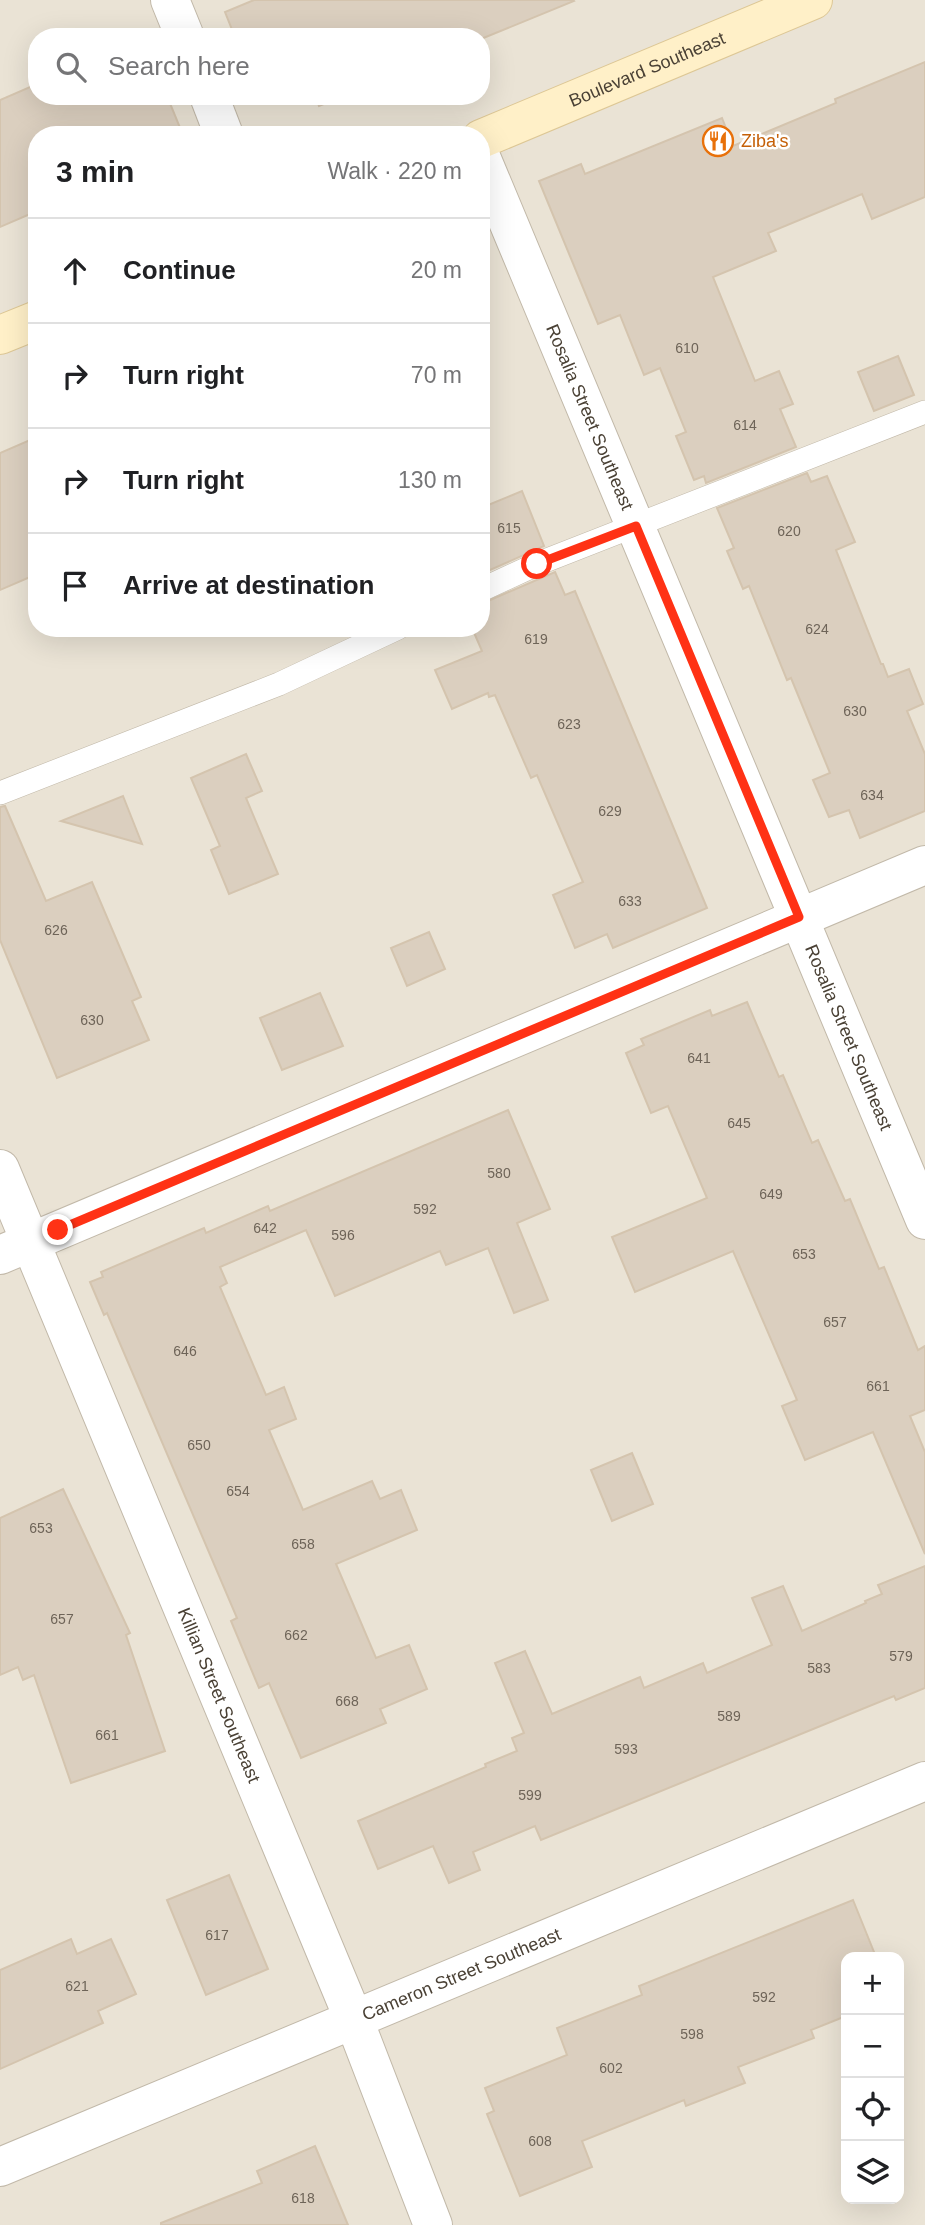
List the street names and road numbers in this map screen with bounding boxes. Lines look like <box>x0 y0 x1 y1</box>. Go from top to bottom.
street label: Boulevard Southeast <box>566 28 728 111</box>
street label: Rosalia Street Southeast <box>542 321 637 513</box>
street label: Rosalia Street Southeast <box>801 941 896 1133</box>
street label: Killian Street Southeast <box>174 1605 264 1786</box>
street label: Cameron Street Southeast <box>359 1924 564 2025</box>

